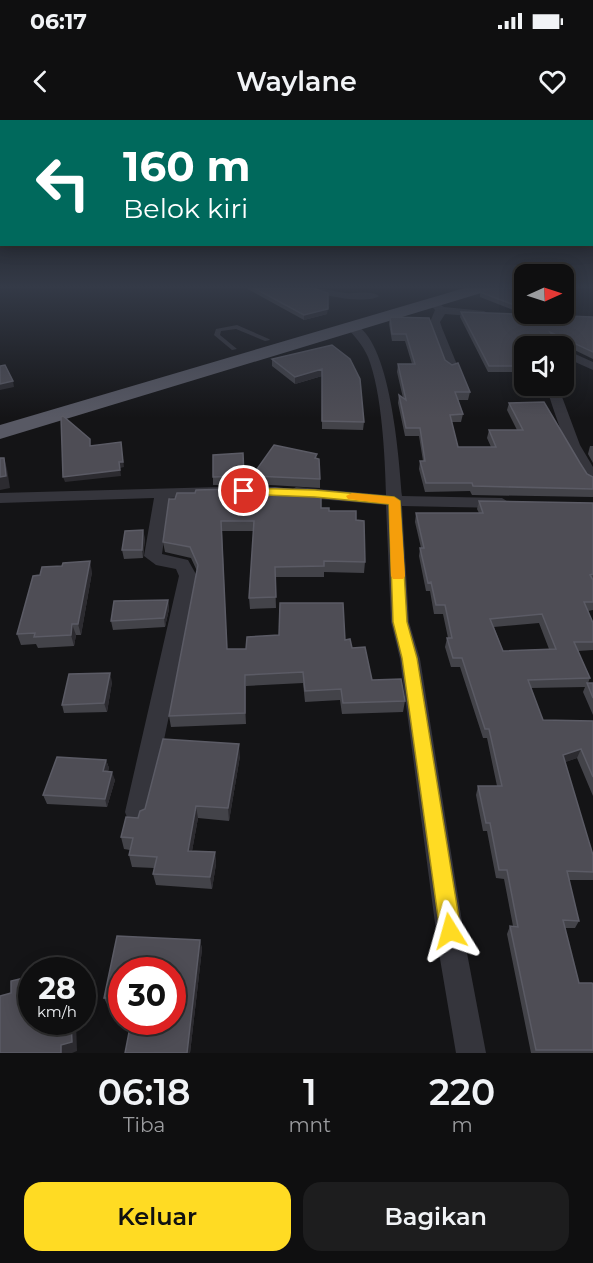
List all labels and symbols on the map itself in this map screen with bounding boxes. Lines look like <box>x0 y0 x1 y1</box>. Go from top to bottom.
north arrow <box>514 264 574 324</box>
pin <box>218 465 269 516</box>
position arrow <box>418 899 482 963</box>
speed limit sign: 30 <box>108 957 186 1035</box>

